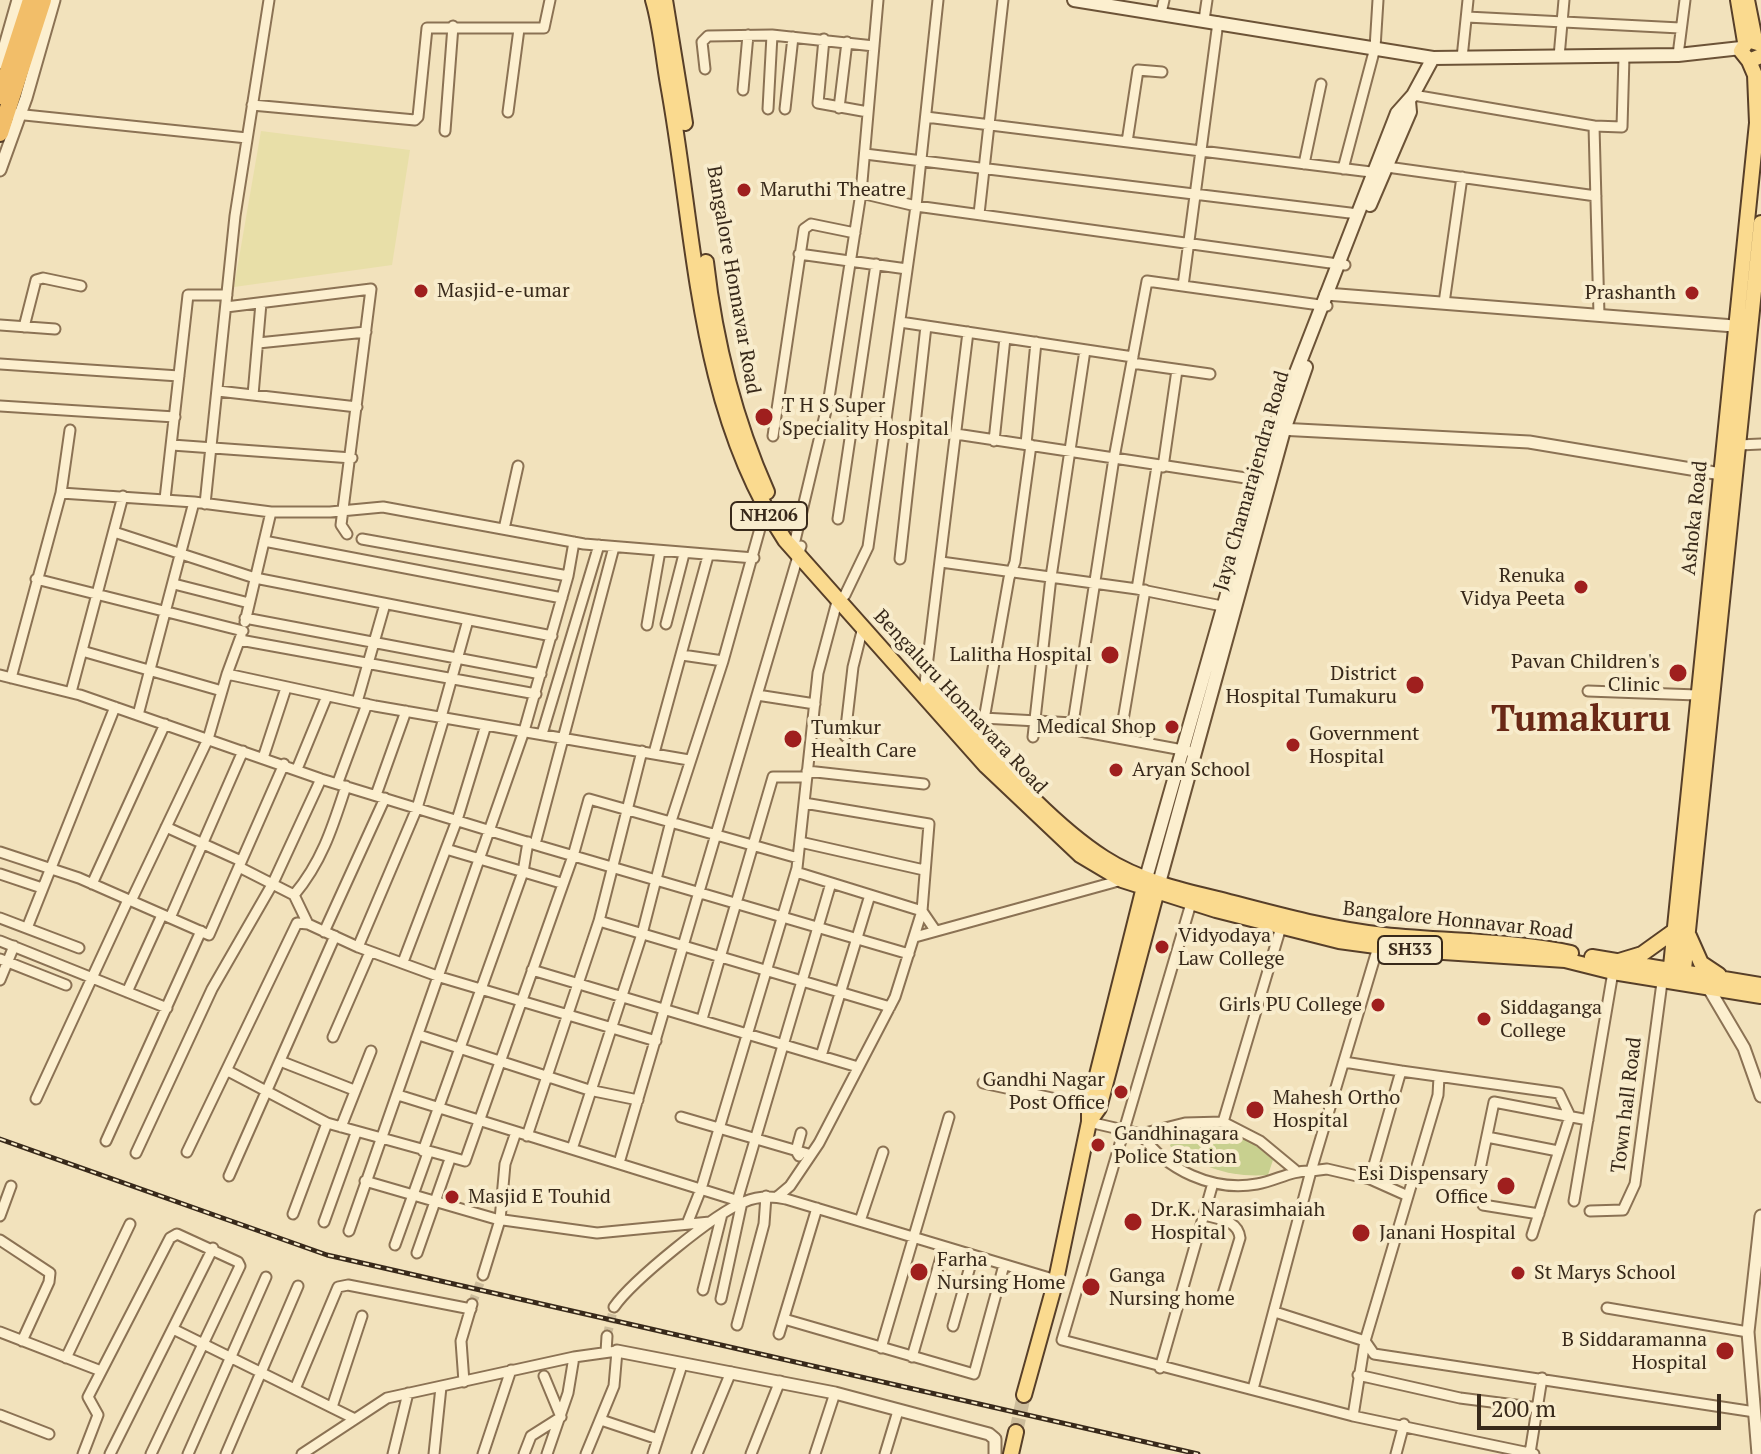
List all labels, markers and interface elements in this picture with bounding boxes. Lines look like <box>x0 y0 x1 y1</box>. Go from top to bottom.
street label: Bangalore Honnavar Road <box>701 164 765 396</box>
place label: Maruthi Theatre <box>760 178 906 202</box>
marker: Maruthi Theatre <box>735 181 753 199</box>
place label: Masjid-e-umar <box>437 279 570 303</box>
place label: Prashanth <box>1585 281 1676 305</box>
marker: Masjid-e-umar <box>412 282 430 300</box>
marker: Prashanth <box>1683 284 1701 302</box>
street label: Jaya Chamarajendra Road <box>1209 368 1295 594</box>
place label: T H S Super Speciality Hospital <box>782 394 949 441</box>
marker: T H S Super Speciality Hospital <box>753 406 775 428</box>
street label: Ashoka Road <box>1677 460 1713 576</box>
road number: NH206 <box>731 502 807 530</box>
place label: Renuka Vidya Peeta <box>1460 564 1565 611</box>
marker: Renuka Vidya Peeta <box>1572 578 1590 596</box>
street label: Bengaluru Honnavara Road <box>868 605 1052 799</box>
place label: Lalitha Hospital <box>950 643 1092 667</box>
marker: Lalitha Hospital <box>1099 644 1121 666</box>
place label: Pavan Children's Clinic <box>1511 650 1660 697</box>
place label: District Hospital Tumakuru <box>1225 662 1397 709</box>
marker: Pavan Children's Clinic <box>1667 662 1689 684</box>
marker: District Hospital Tumakuru <box>1404 674 1426 696</box>
district label: Tumakuru <box>1491 699 1671 743</box>
place label: Medical Shop <box>1036 715 1156 739</box>
place label: Tumkur Health Care <box>811 716 916 763</box>
marker: Medical Shop <box>1163 718 1181 736</box>
place label: Government Hospital <box>1309 722 1419 769</box>
marker: Tumkur Health Care <box>782 728 804 750</box>
marker: Government Hospital <box>1284 736 1302 754</box>
place label: Aryan School <box>1132 758 1251 782</box>
marker: Aryan School <box>1107 761 1125 779</box>
street label: Bangalore Honnavar Road <box>1342 897 1574 945</box>
place label: Vidyodaya Law College <box>1178 924 1285 971</box>
road number: SH33 <box>1378 936 1442 964</box>
marker: Vidyodaya Law College <box>1153 938 1171 956</box>
place label: Girls PU College <box>1219 993 1362 1017</box>
marker: Girls PU College <box>1369 996 1387 1014</box>
place label: Siddaganga College <box>1500 996 1602 1043</box>
marker: Siddaganga College <box>1475 1010 1493 1028</box>
street label: Town hall Road <box>1607 1036 1647 1174</box>
place label: Gandhi Nagar Post Office <box>983 1068 1105 1115</box>
marker: Gandhi Nagar Post Office <box>1112 1083 1130 1101</box>
place label: Mahesh Ortho Hospital <box>1273 1086 1400 1133</box>
marker: Mahesh Ortho Hospital <box>1244 1099 1266 1121</box>
place label: Gandhinagara Police Station <box>1114 1122 1239 1169</box>
marker: Gandhinagara Police Station <box>1089 1136 1107 1154</box>
place label: Esi Dispensary Office <box>1358 1162 1488 1209</box>
marker: Esi Dispensary Office <box>1495 1175 1517 1197</box>
place label: Masjid E Touhid <box>468 1185 611 1209</box>
marker: Masjid E Touhid <box>443 1188 461 1206</box>
place label: Dr.K. Narasimhaiah Hospital <box>1151 1198 1325 1245</box>
marker: Dr.K. Narasimhaiah Hospital <box>1122 1211 1144 1233</box>
place label: Janani Hospital <box>1379 1221 1516 1245</box>
marker: Janani Hospital <box>1350 1222 1372 1244</box>
place label: Farha Nursing Home <box>937 1248 1066 1295</box>
marker: Farha Nursing Home <box>908 1261 930 1283</box>
place label: St Marys School <box>1534 1261 1676 1285</box>
place label: Ganga Nursing home <box>1109 1264 1235 1311</box>
marker: St Marys School <box>1509 1264 1527 1282</box>
marker: Ganga Nursing home <box>1080 1276 1102 1298</box>
place label: B Siddaramanna Hospital <box>1562 1328 1707 1375</box>
marker: B Siddaramanna Hospital <box>1714 1340 1736 1362</box>
scale bar <box>1481 1378 1725 1428</box>
text: 200 m <box>1491 1392 1556 1424</box>

